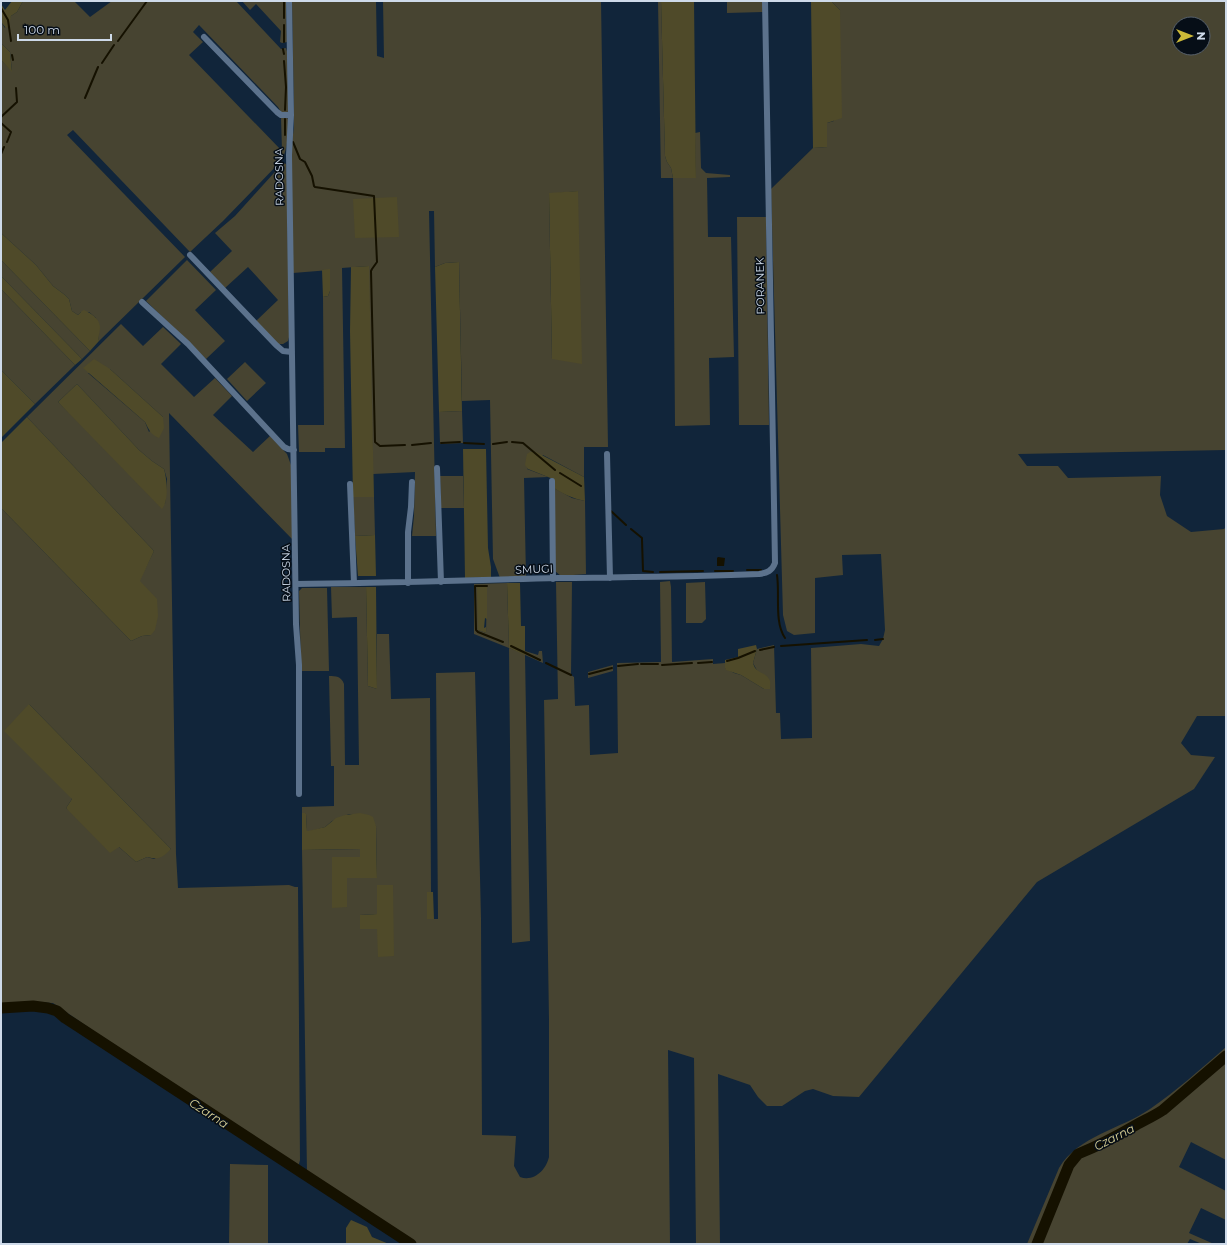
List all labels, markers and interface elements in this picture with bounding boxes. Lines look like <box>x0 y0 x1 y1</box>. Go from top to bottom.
scale bar <box>18 16 111 42</box>
north arrow <box>1171 16 1211 56</box>
text: 100 m <box>24 22 60 37</box>
text: N <box>1194 32 1208 40</box>
street label: RADOSNA <box>271 148 287 206</box>
street label: PORANEK <box>752 257 767 315</box>
street label: RADOSNA <box>278 544 294 602</box>
street label: SMUGI <box>515 561 553 577</box>
water label: Czarna <box>187 1095 231 1131</box>
water label: Czarna <box>1091 1120 1137 1154</box>

